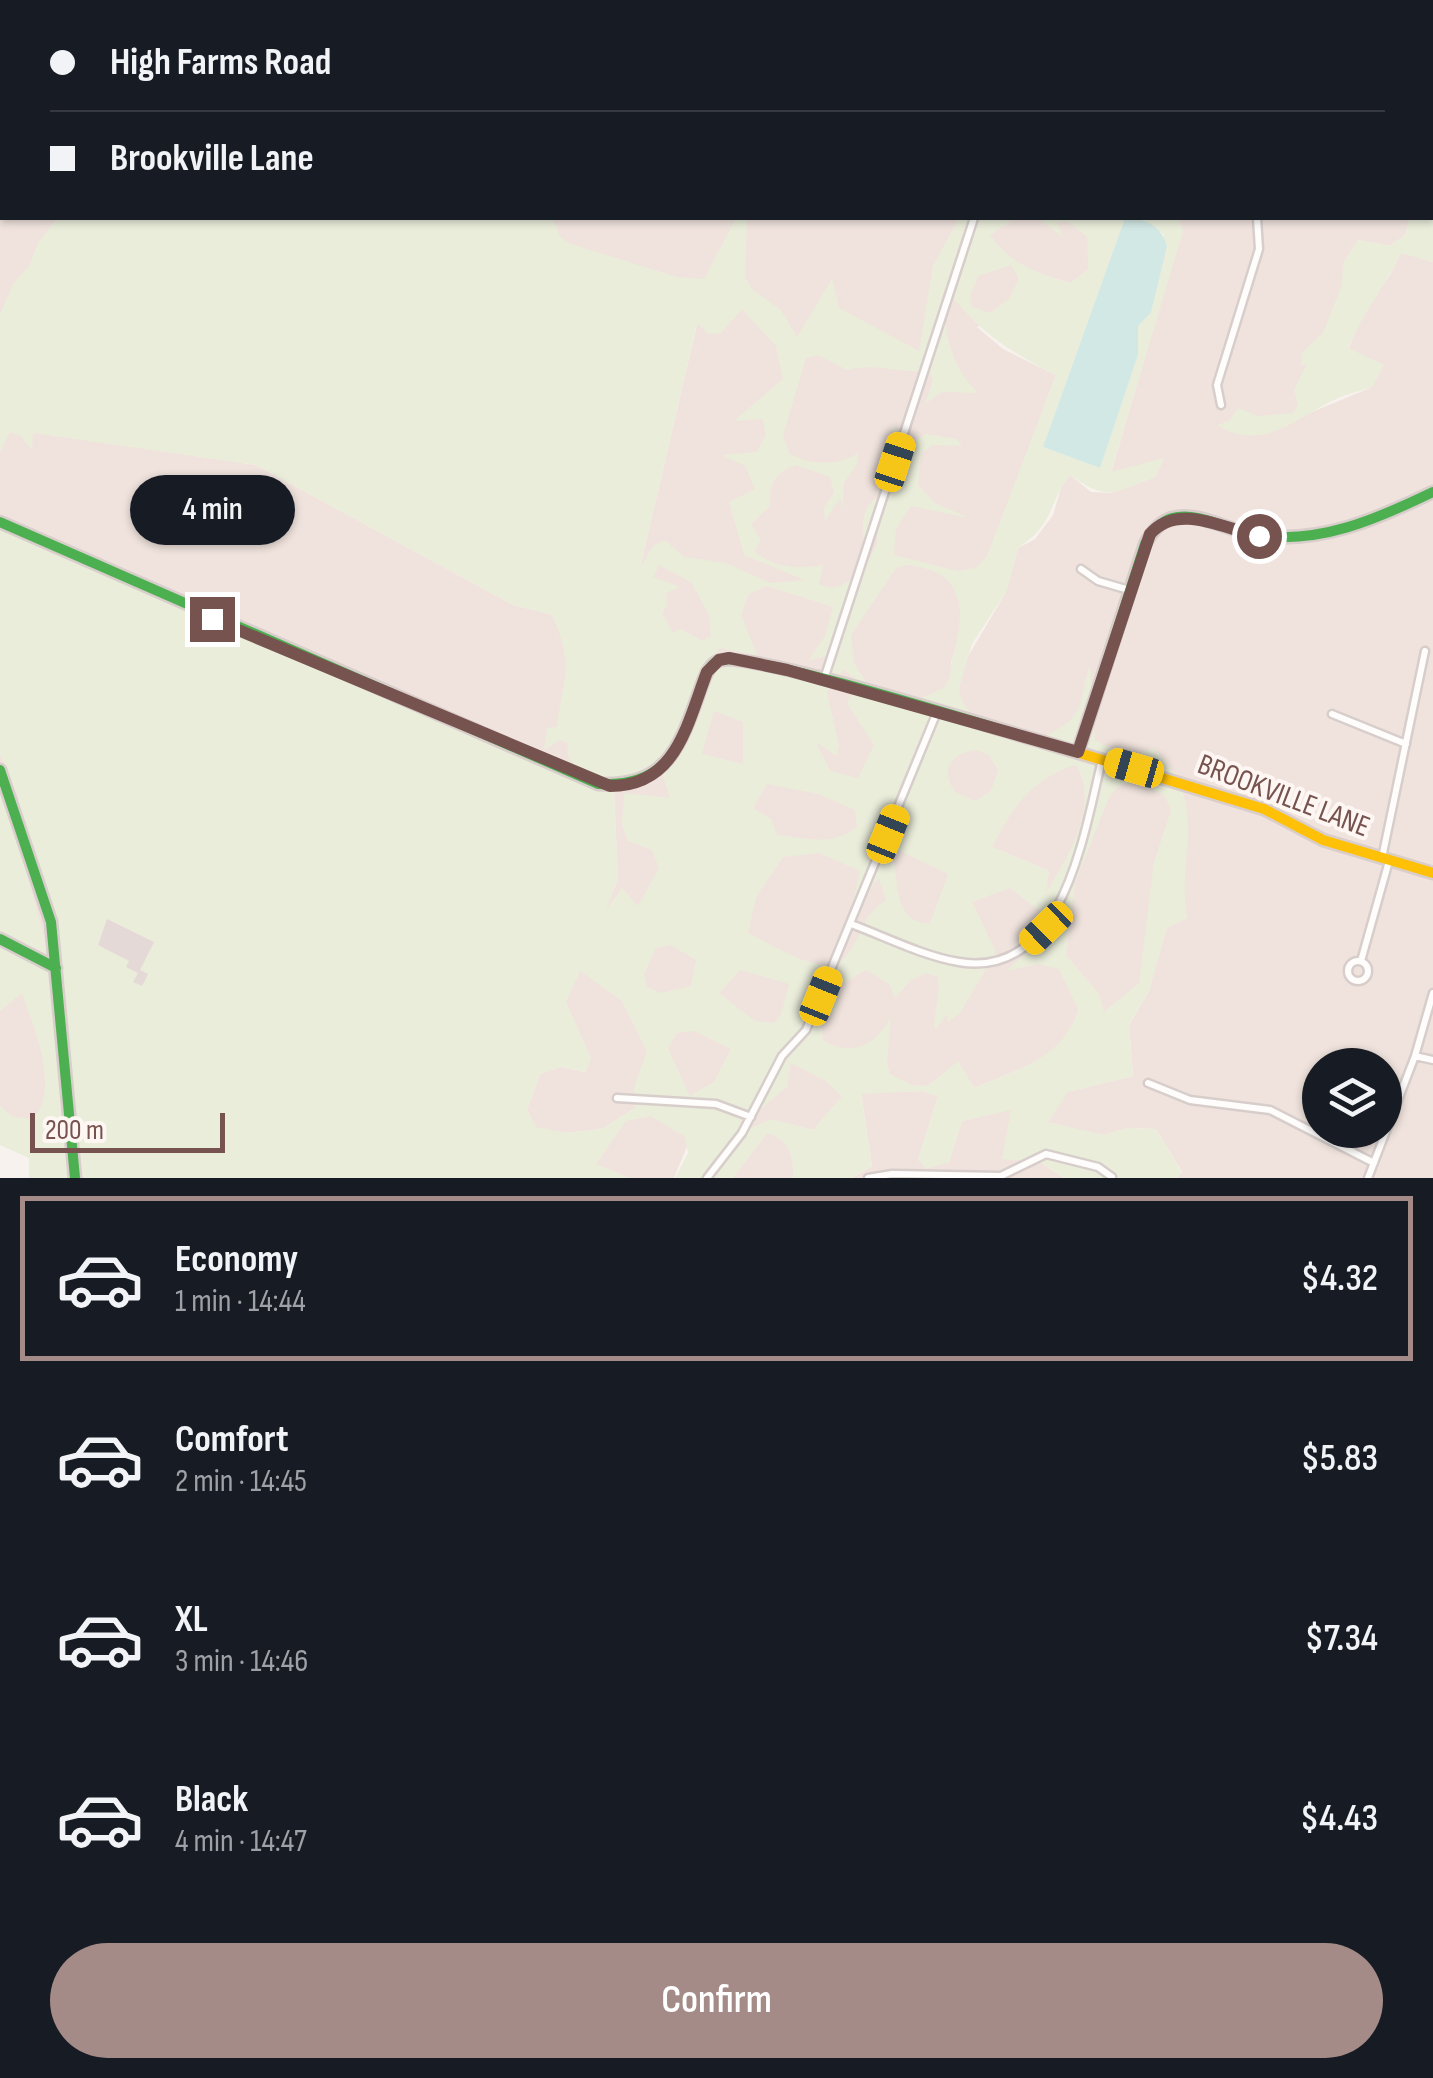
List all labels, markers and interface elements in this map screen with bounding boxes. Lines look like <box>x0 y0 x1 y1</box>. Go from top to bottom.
text: High Farms Road <box>110 40 331 85</box>
text: Brookville Lane <box>110 136 314 181</box>
car <box>871 429 919 495</box>
callout: 4 min <box>130 474 294 544</box>
text: 4 min <box>182 490 243 529</box>
route start <box>1237 514 1282 559</box>
route end <box>190 597 235 642</box>
car <box>1101 745 1167 791</box>
street label: BROOKVILLE LANE <box>1193 747 1375 845</box>
car <box>863 801 913 867</box>
car <box>1014 896 1078 960</box>
car <box>796 963 846 1029</box>
map controls <box>1302 1048 1402 1148</box>
button: layers <box>1302 1048 1402 1148</box>
scale bar <box>30 1108 225 1152</box>
text: 200 m <box>45 1114 104 1147</box>
icon: car <box>55 1234 145 1324</box>
text: Economy <box>175 1237 298 1282</box>
text: $4.32 <box>1301 1256 1378 1301</box>
text: 1 min · 14:44 <box>175 1282 306 1321</box>
icon: car <box>55 1414 145 1504</box>
text: Comfort <box>175 1417 289 1462</box>
text: $5.83 <box>1301 1436 1378 1481</box>
text: 2 min · 14:45 <box>175 1462 307 1501</box>
icon: car <box>55 1594 145 1684</box>
text: XL <box>175 1597 208 1642</box>
text: $7.34 <box>1305 1616 1378 1661</box>
text: 3 min · 14:46 <box>175 1642 308 1681</box>
icon: car <box>55 1774 145 1864</box>
text: Black <box>175 1777 248 1822</box>
text: $4.43 <box>1300 1796 1378 1841</box>
text: 4 min · 14:47 <box>175 1822 307 1861</box>
button: Confirm <box>50 1943 1383 2058</box>

